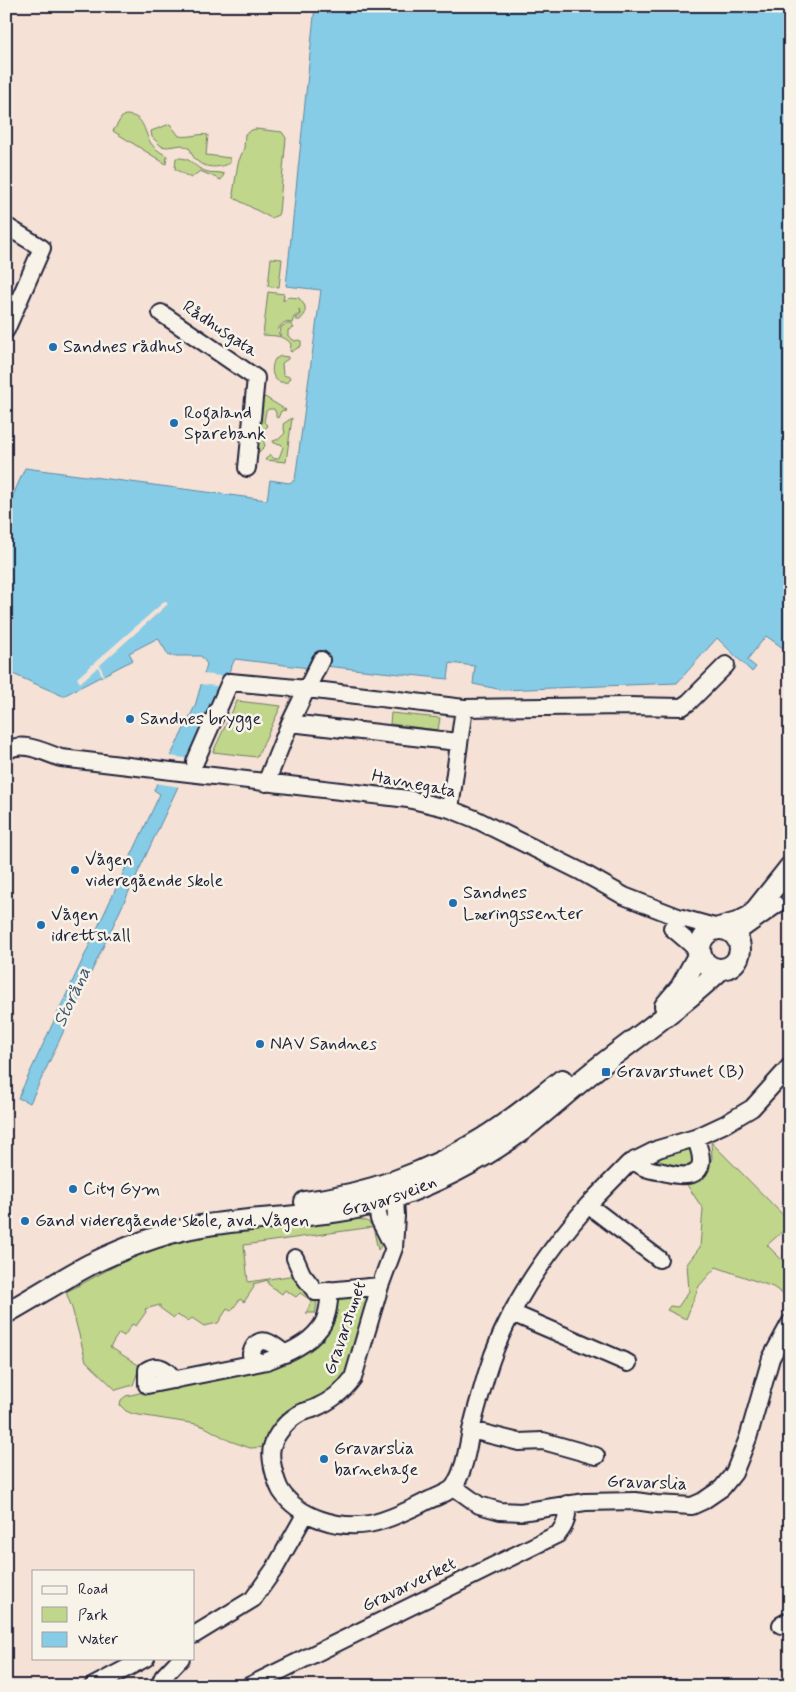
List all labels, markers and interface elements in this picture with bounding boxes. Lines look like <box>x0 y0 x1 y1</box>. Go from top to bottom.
street label: Rådhusgata <box>178 295 263 363</box>
place label: Sandnes rådhus <box>63 335 183 359</box>
marker: Sandnes rådhus <box>47 341 59 353</box>
place label: Rogaland Sparebank <box>184 401 266 446</box>
marker: Rogaland Sparebank <box>168 417 180 429</box>
place label: Sandnes brygge <box>140 707 261 732</box>
marker: Sandnes brygge <box>124 713 136 725</box>
street label: Havnegata <box>370 764 458 804</box>
place label: Vågen videregående skole <box>85 848 223 893</box>
marker: Vågen videregående skole <box>69 864 81 876</box>
place label: Sandnes Læringssenter <box>463 881 584 927</box>
marker: Sandnes Læringssenter <box>447 897 459 909</box>
place label: Vågen idrettshall <box>51 903 131 948</box>
marker: Vågen idrettshall <box>35 919 47 931</box>
water label: Storåna <box>47 963 97 1031</box>
place label: NAV Sandnes <box>270 1032 377 1056</box>
marker: NAV Sandnes <box>254 1038 266 1050</box>
place label: Gravarstunet (B) <box>616 1060 744 1084</box>
marker: Gravarstunet (B) <box>600 1066 612 1078</box>
street label: Gravarsveien <box>340 1170 441 1222</box>
place label: City Gym <box>83 1177 160 1201</box>
marker: City Gym <box>67 1183 79 1195</box>
place label: Gand videregående skole, avd. Vågen <box>35 1209 309 1233</box>
marker: Gand videregående skole, avd. Vågen <box>19 1215 31 1227</box>
street label: Gravarstunet <box>318 1278 372 1378</box>
place label: Gravarslia barnehage <box>334 1437 418 1484</box>
marker: Gravarslia barnehage <box>318 1453 330 1465</box>
street label: Gravarslia <box>606 1470 688 1496</box>
street label: Gravarverket <box>358 1552 460 1618</box>
legend <box>32 1570 195 1660</box>
text: Road <box>78 1580 108 1600</box>
text: Park <box>78 1606 108 1626</box>
text: Water <box>78 1630 118 1650</box>

